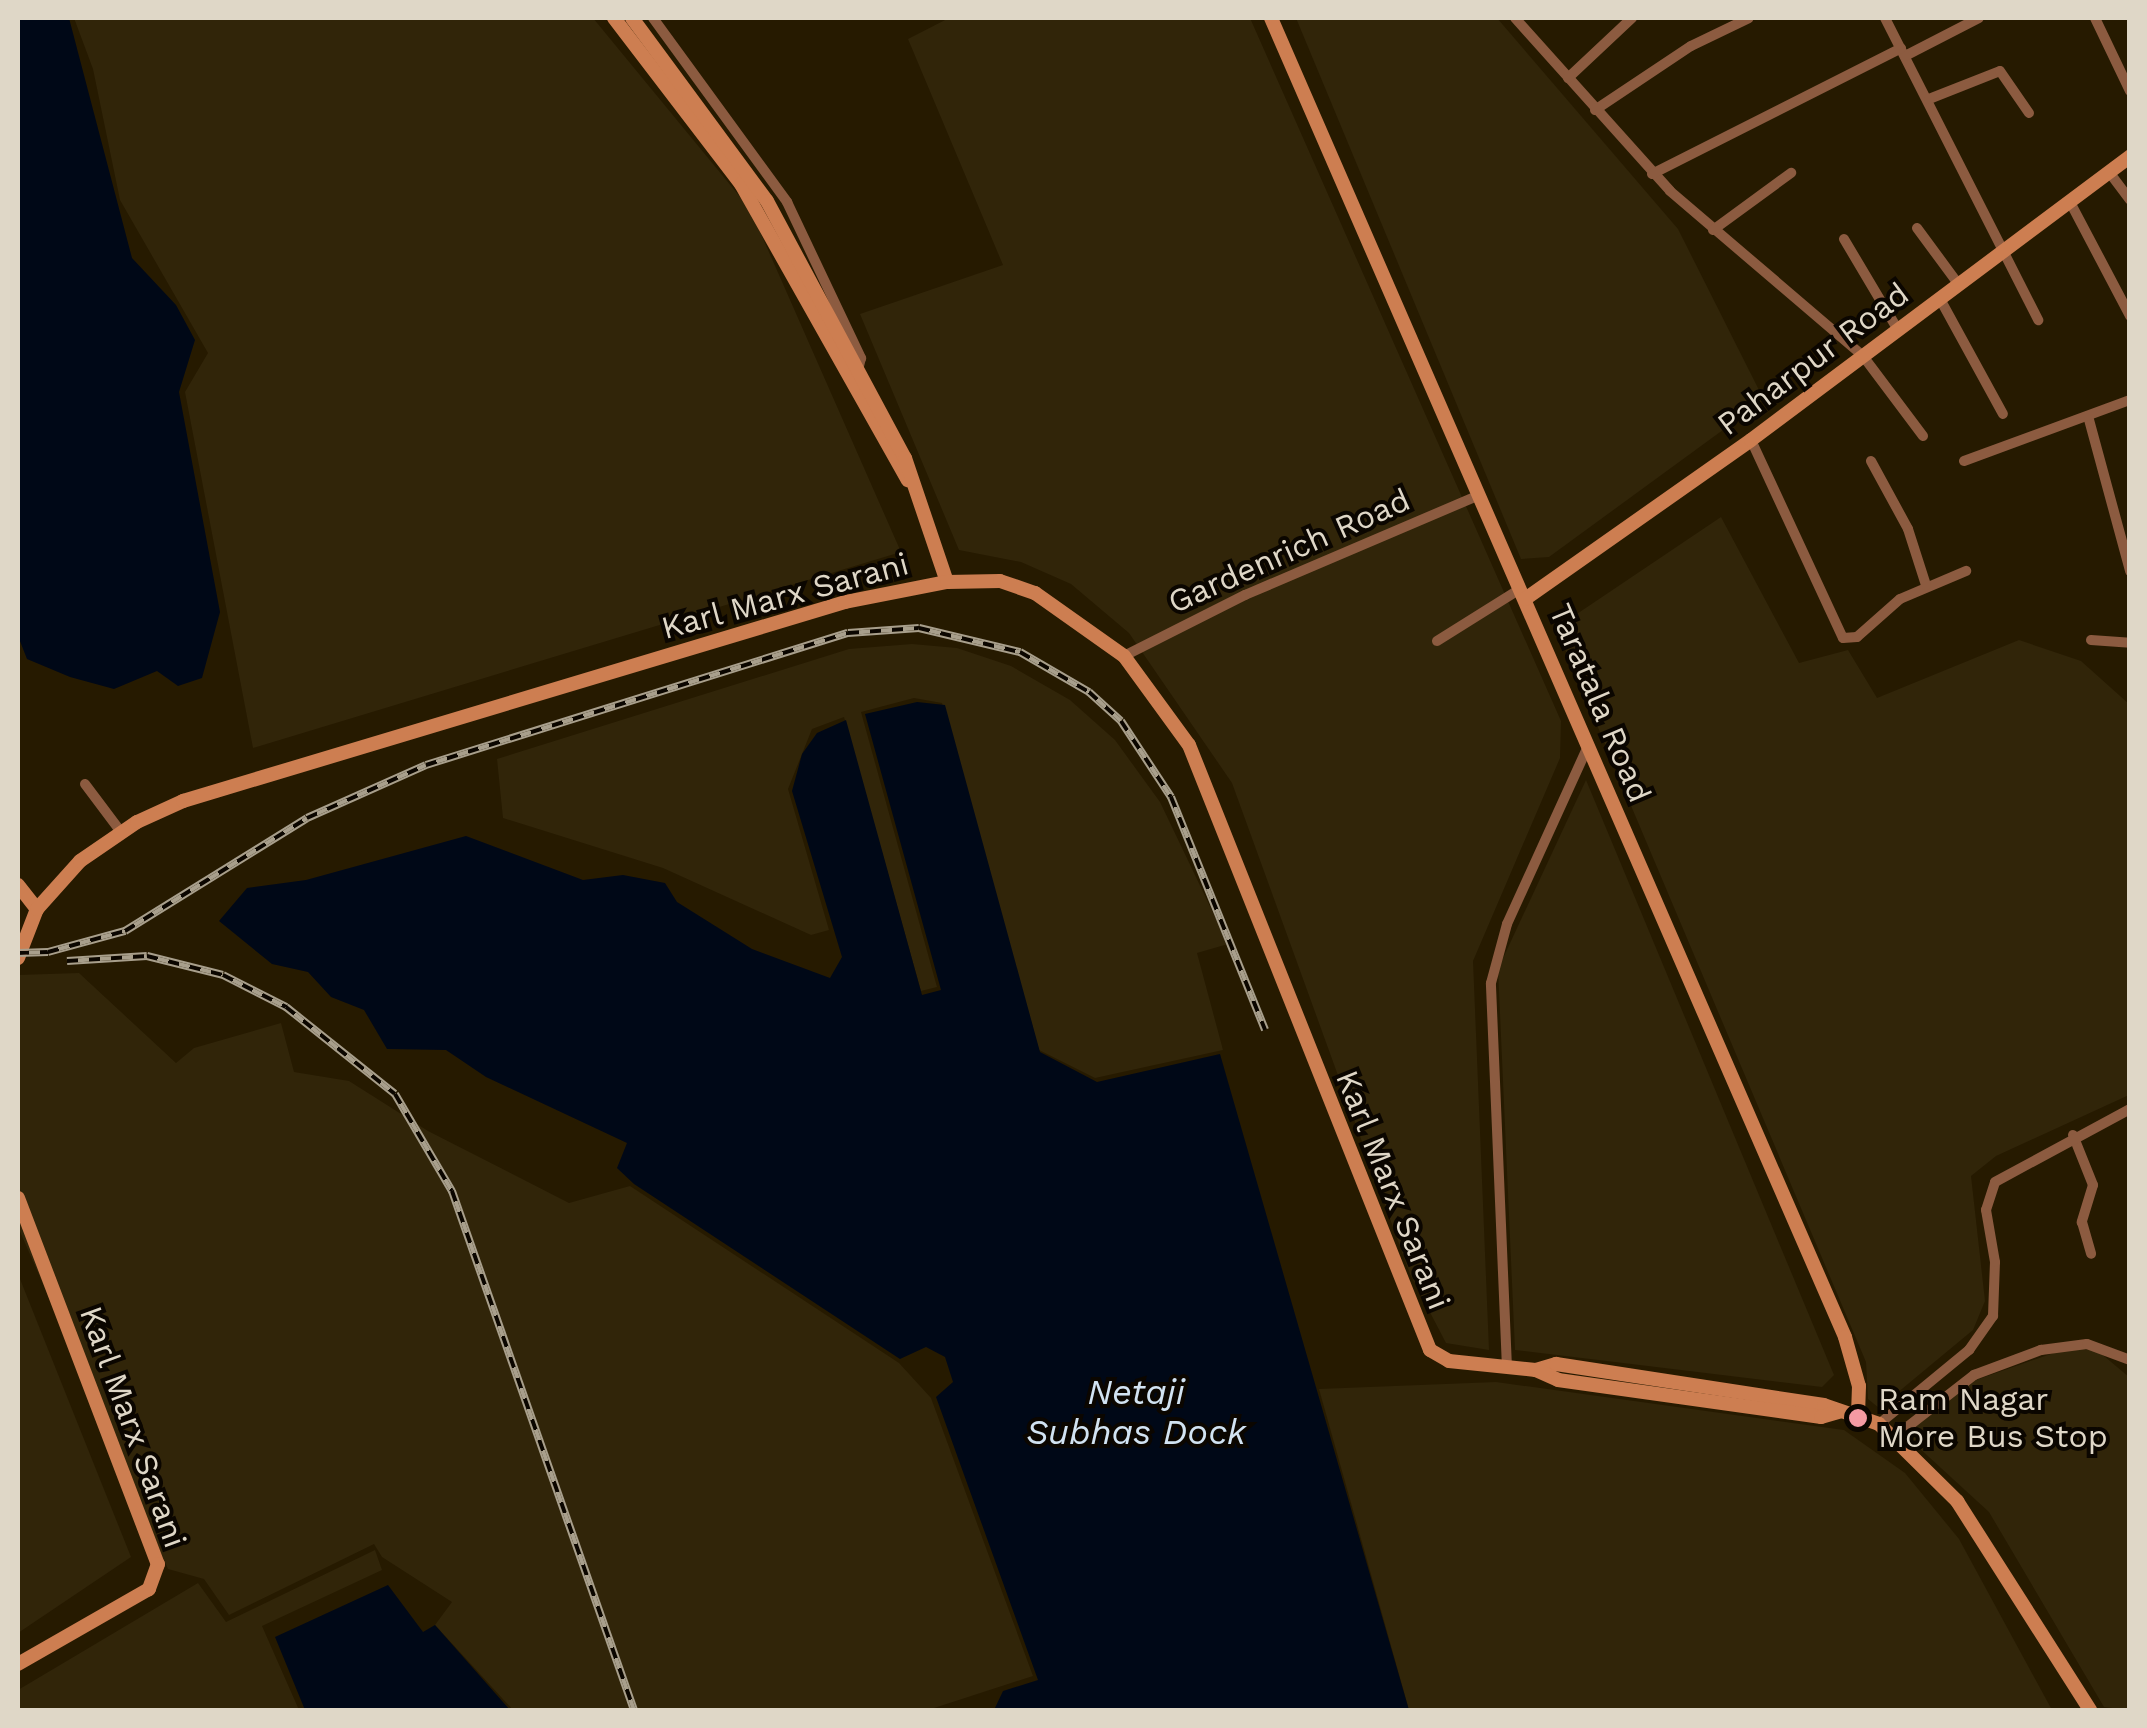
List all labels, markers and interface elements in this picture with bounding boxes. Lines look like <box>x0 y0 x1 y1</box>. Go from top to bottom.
street label: Paharpur Road <box>1709 274 1917 444</box>
street label: Gardenrich Road <box>1162 480 1416 622</box>
street label: Karl Marx Sarani <box>656 544 914 648</box>
street label: Taratala Road <box>1541 598 1659 808</box>
street label: Karl Marx Sarani <box>1327 1064 1459 1316</box>
street label: Karl Marx Sarani <box>71 1300 195 1554</box>
water label: Netaji Subhas Dock <box>1026 1371 1246 1453</box>
place label: Ram Nagar More Bus Stop <box>1878 1381 2108 1456</box>
marker: Ram Nagar More Bus Stop <box>1847 1407 1869 1429</box>

